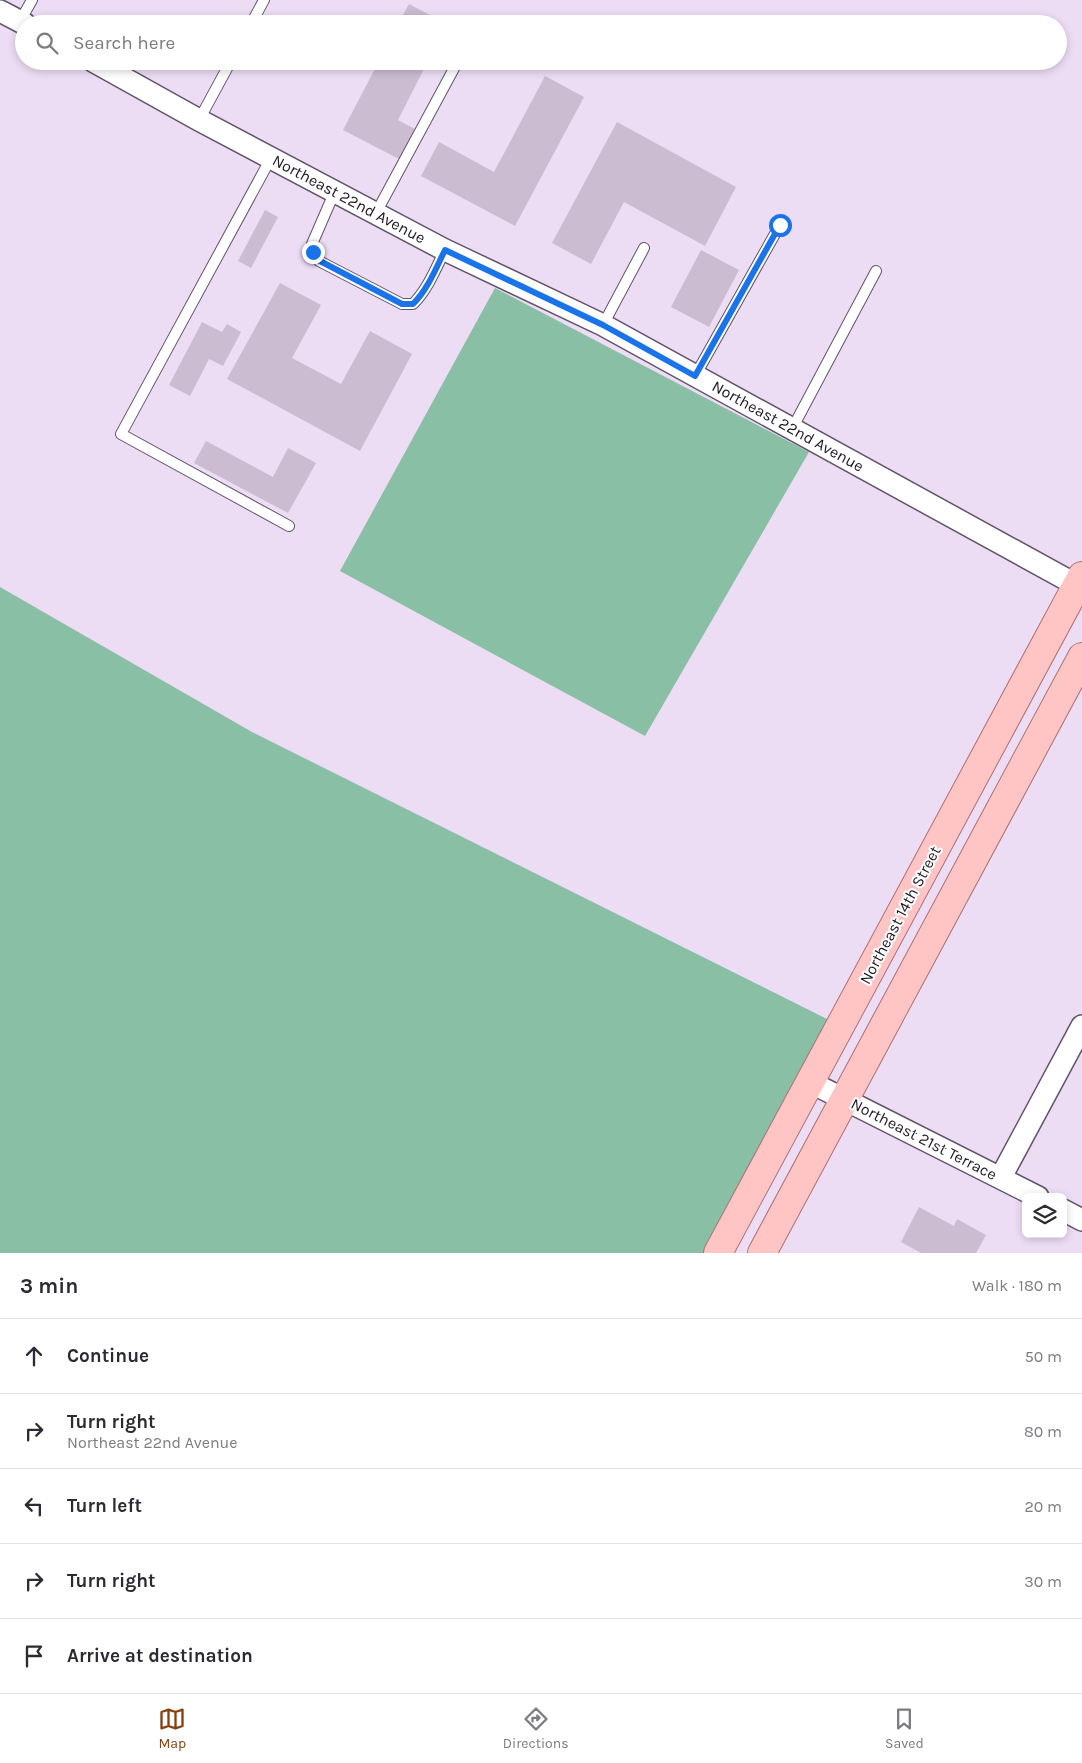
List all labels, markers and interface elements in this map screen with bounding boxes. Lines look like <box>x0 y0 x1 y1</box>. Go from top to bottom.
search box <box>15 15 1067 70</box>
icon: search <box>33 29 61 57</box>
text: Search here <box>73 32 175 54</box>
street label: Northeast 22nd Avenue <box>269 151 429 247</box>
route start <box>769 214 792 237</box>
route end <box>302 241 325 264</box>
street label: Northeast 22nd Avenue <box>709 376 867 476</box>
street label: Northeast 14th Street <box>855 843 945 987</box>
street label: Northeast 21st Terrace <box>848 1094 1000 1184</box>
map controls <box>1022 1193 1067 1238</box>
button: layers <box>1022 1193 1067 1238</box>
text: 3 min <box>20 1274 78 1298</box>
text: Walk · 180 m <box>972 1276 1062 1295</box>
icon: ahead <box>20 1342 48 1370</box>
text: Continue <box>67 1345 149 1367</box>
text: 50 m <box>1025 1347 1062 1366</box>
text: Turn right <box>67 1411 156 1433</box>
icon: right <box>20 1417 48 1445</box>
text: 80 m <box>1024 1422 1062 1441</box>
text: Northeast 22nd Avenue <box>67 1433 238 1452</box>
icon: left <box>20 1492 48 1520</box>
text: Turn left <box>67 1495 142 1517</box>
text: 20 m <box>1024 1497 1062 1516</box>
icon: right <box>20 1567 48 1595</box>
text: Turn right <box>67 1570 156 1592</box>
text: 30 m <box>1024 1572 1062 1591</box>
icon: arrive <box>20 1642 48 1670</box>
text: Arrive at destination <box>67 1645 253 1667</box>
tab: Map <box>158 1705 186 1752</box>
tab: Directions <box>503 1705 569 1752</box>
tab: Saved <box>885 1705 924 1752</box>

